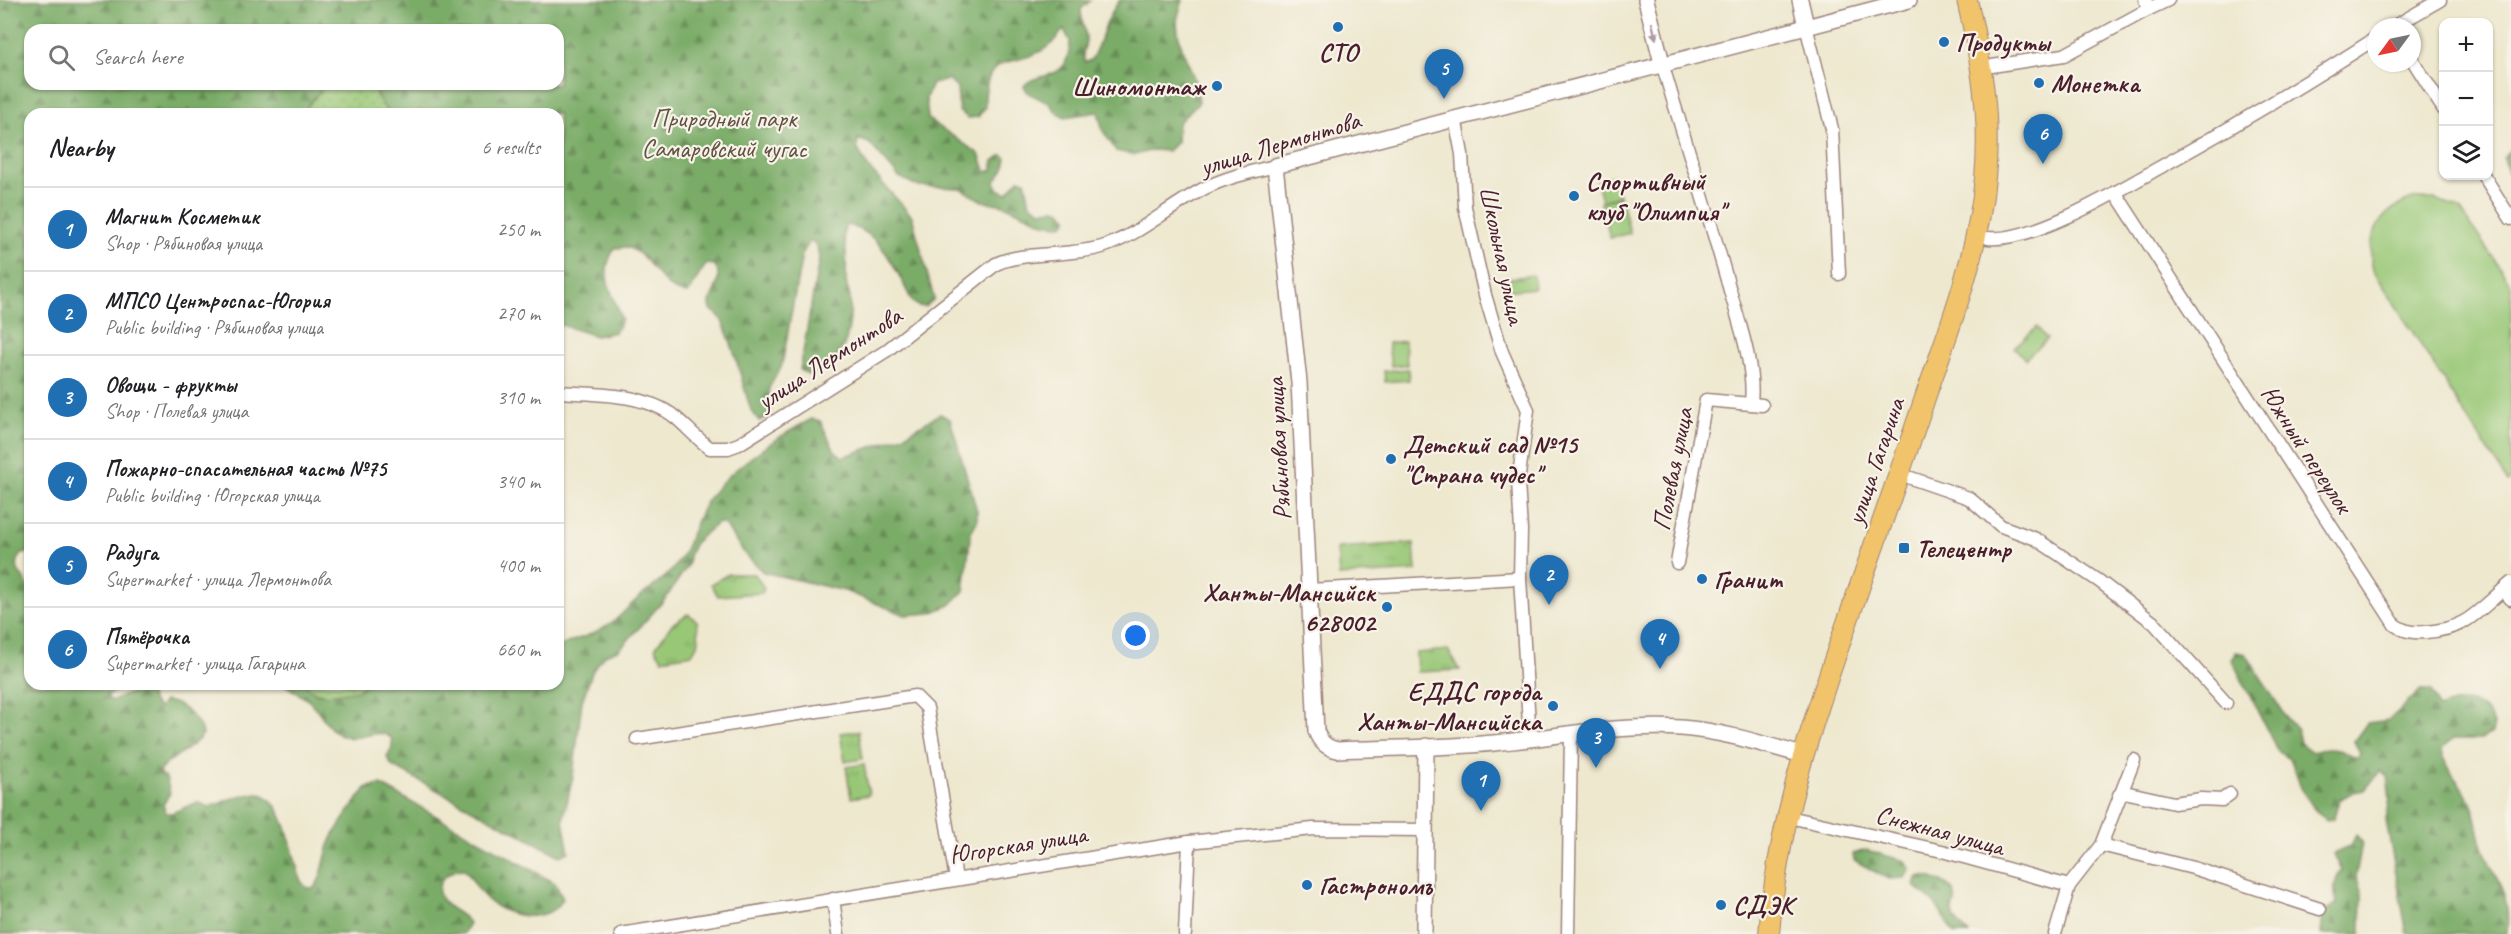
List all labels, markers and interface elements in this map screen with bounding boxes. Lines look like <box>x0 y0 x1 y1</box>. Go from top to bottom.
north arrow <box>2367 18 2421 72</box>
map controls <box>2439 18 2493 180</box>
button: + <box>2439 18 2493 72</box>
marker: СТО <box>1331 20 1345 34</box>
one-way arrow <box>1650 22 1660 41</box>
search box <box>24 24 564 90</box>
place label: Продукты <box>1956 26 2052 59</box>
marker: Продукты <box>1937 35 1951 49</box>
place label: СТО <box>1319 36 1361 69</box>
icon: search <box>45 41 78 74</box>
text: Search here <box>93 43 183 71</box>
pin: 5 <box>1424 50 1464 99</box>
place label: Монетка <box>2051 67 2142 100</box>
place label: Шиномонтаж <box>1072 70 1208 103</box>
button: − <box>2439 72 2493 126</box>
marker: Монетка <box>2032 76 2046 90</box>
marker: Шиномонтаж <box>1210 79 1224 93</box>
park label: Природный парк Самаровский чугас <box>641 102 808 165</box>
street label: улица Лермонтова <box>1194 103 1366 184</box>
pin: 6 <box>2024 114 2062 164</box>
button: layers <box>2439 126 2493 180</box>
text: Nearby <box>48 131 113 164</box>
text: 6 results <box>481 135 540 160</box>
place label: Спортивный клуб "Олимпия" <box>1586 165 1730 228</box>
street label: Школьная улица <box>1472 183 1534 329</box>
marker: Спортивный клуб "Олимпия" <box>1567 189 1581 203</box>
text: Магнит Косметик <box>105 203 259 231</box>
text: 1 <box>63 217 72 242</box>
text: 250 m <box>497 217 540 242</box>
text: Shop · Рябиновая улица <box>105 231 262 256</box>
text: МПСО Центроспас-Югория <box>105 287 330 315</box>
street label: улица Лермонтова <box>749 299 909 419</box>
text: 2 <box>63 301 72 326</box>
text: 270 m <box>497 301 540 326</box>
text: Public building · Рябиновая улица <box>105 315 323 340</box>
text: Овощи - фрукты <box>105 371 236 399</box>
street label: Рябиновая улица <box>1258 375 1299 521</box>
street label: Южный переулок <box>2253 379 2361 521</box>
text: 3 <box>63 385 72 410</box>
text: 310 m <box>497 385 540 410</box>
street label: улица Гагарина <box>1838 392 1913 531</box>
text: Shop · Полевая улица <box>105 399 248 424</box>
street label: Полевая улица <box>1644 403 1701 533</box>
place label: Детский сад №15 "Страна чудес" <box>1403 428 1580 491</box>
marker: Детский сад №15 "Страна чудес" <box>1384 452 1398 466</box>
text: Пожарно-спасательная часть №75 <box>105 455 386 483</box>
text: 4 <box>63 469 72 494</box>
text: 340 m <box>497 469 540 494</box>
text: Public building · Югорская улица <box>105 483 320 508</box>
place label: Телецентр <box>1916 532 2013 565</box>
text: Радуга <box>105 539 158 567</box>
marker: Телецентр <box>1897 541 1911 555</box>
text: 5 <box>63 553 72 578</box>
text: 400 m <box>497 553 540 578</box>
pin: 2 <box>1530 556 1568 605</box>
place label: Гранит <box>1714 563 1784 596</box>
text: Supermarket · улица Лермонтова <box>105 567 331 592</box>
marker: Гранит <box>1695 572 1709 586</box>
place label: Ханты-Мансийск 628002 <box>1203 576 1377 639</box>
marker: Ханты-Мансийск 628002 <box>1380 600 1394 614</box>
pin: 4 <box>1640 620 1680 669</box>
your location <box>1121 621 1150 650</box>
text: Пятёрочка <box>105 623 189 651</box>
text: 6 <box>63 637 72 662</box>
text: 660 m <box>497 637 540 662</box>
text: Supermarket · улица Гагарина <box>105 651 305 676</box>
place label: ЕДДС города Ханты-Мансийска <box>1357 675 1544 738</box>
marker: ЕДДС города Ханты-Мансийска <box>1546 699 1560 713</box>
pin: 3 <box>1576 718 1616 768</box>
pin: 1 <box>1462 762 1500 811</box>
street label: Снежная улица <box>1872 798 2010 864</box>
street label: Югорская улица <box>947 817 1091 872</box>
place label: Гастрономъ <box>1319 869 1433 902</box>
marker: Гастрономъ <box>1300 878 1314 892</box>
place label: СДЭК <box>1733 889 1798 922</box>
marker: СДЭК <box>1714 898 1728 912</box>

